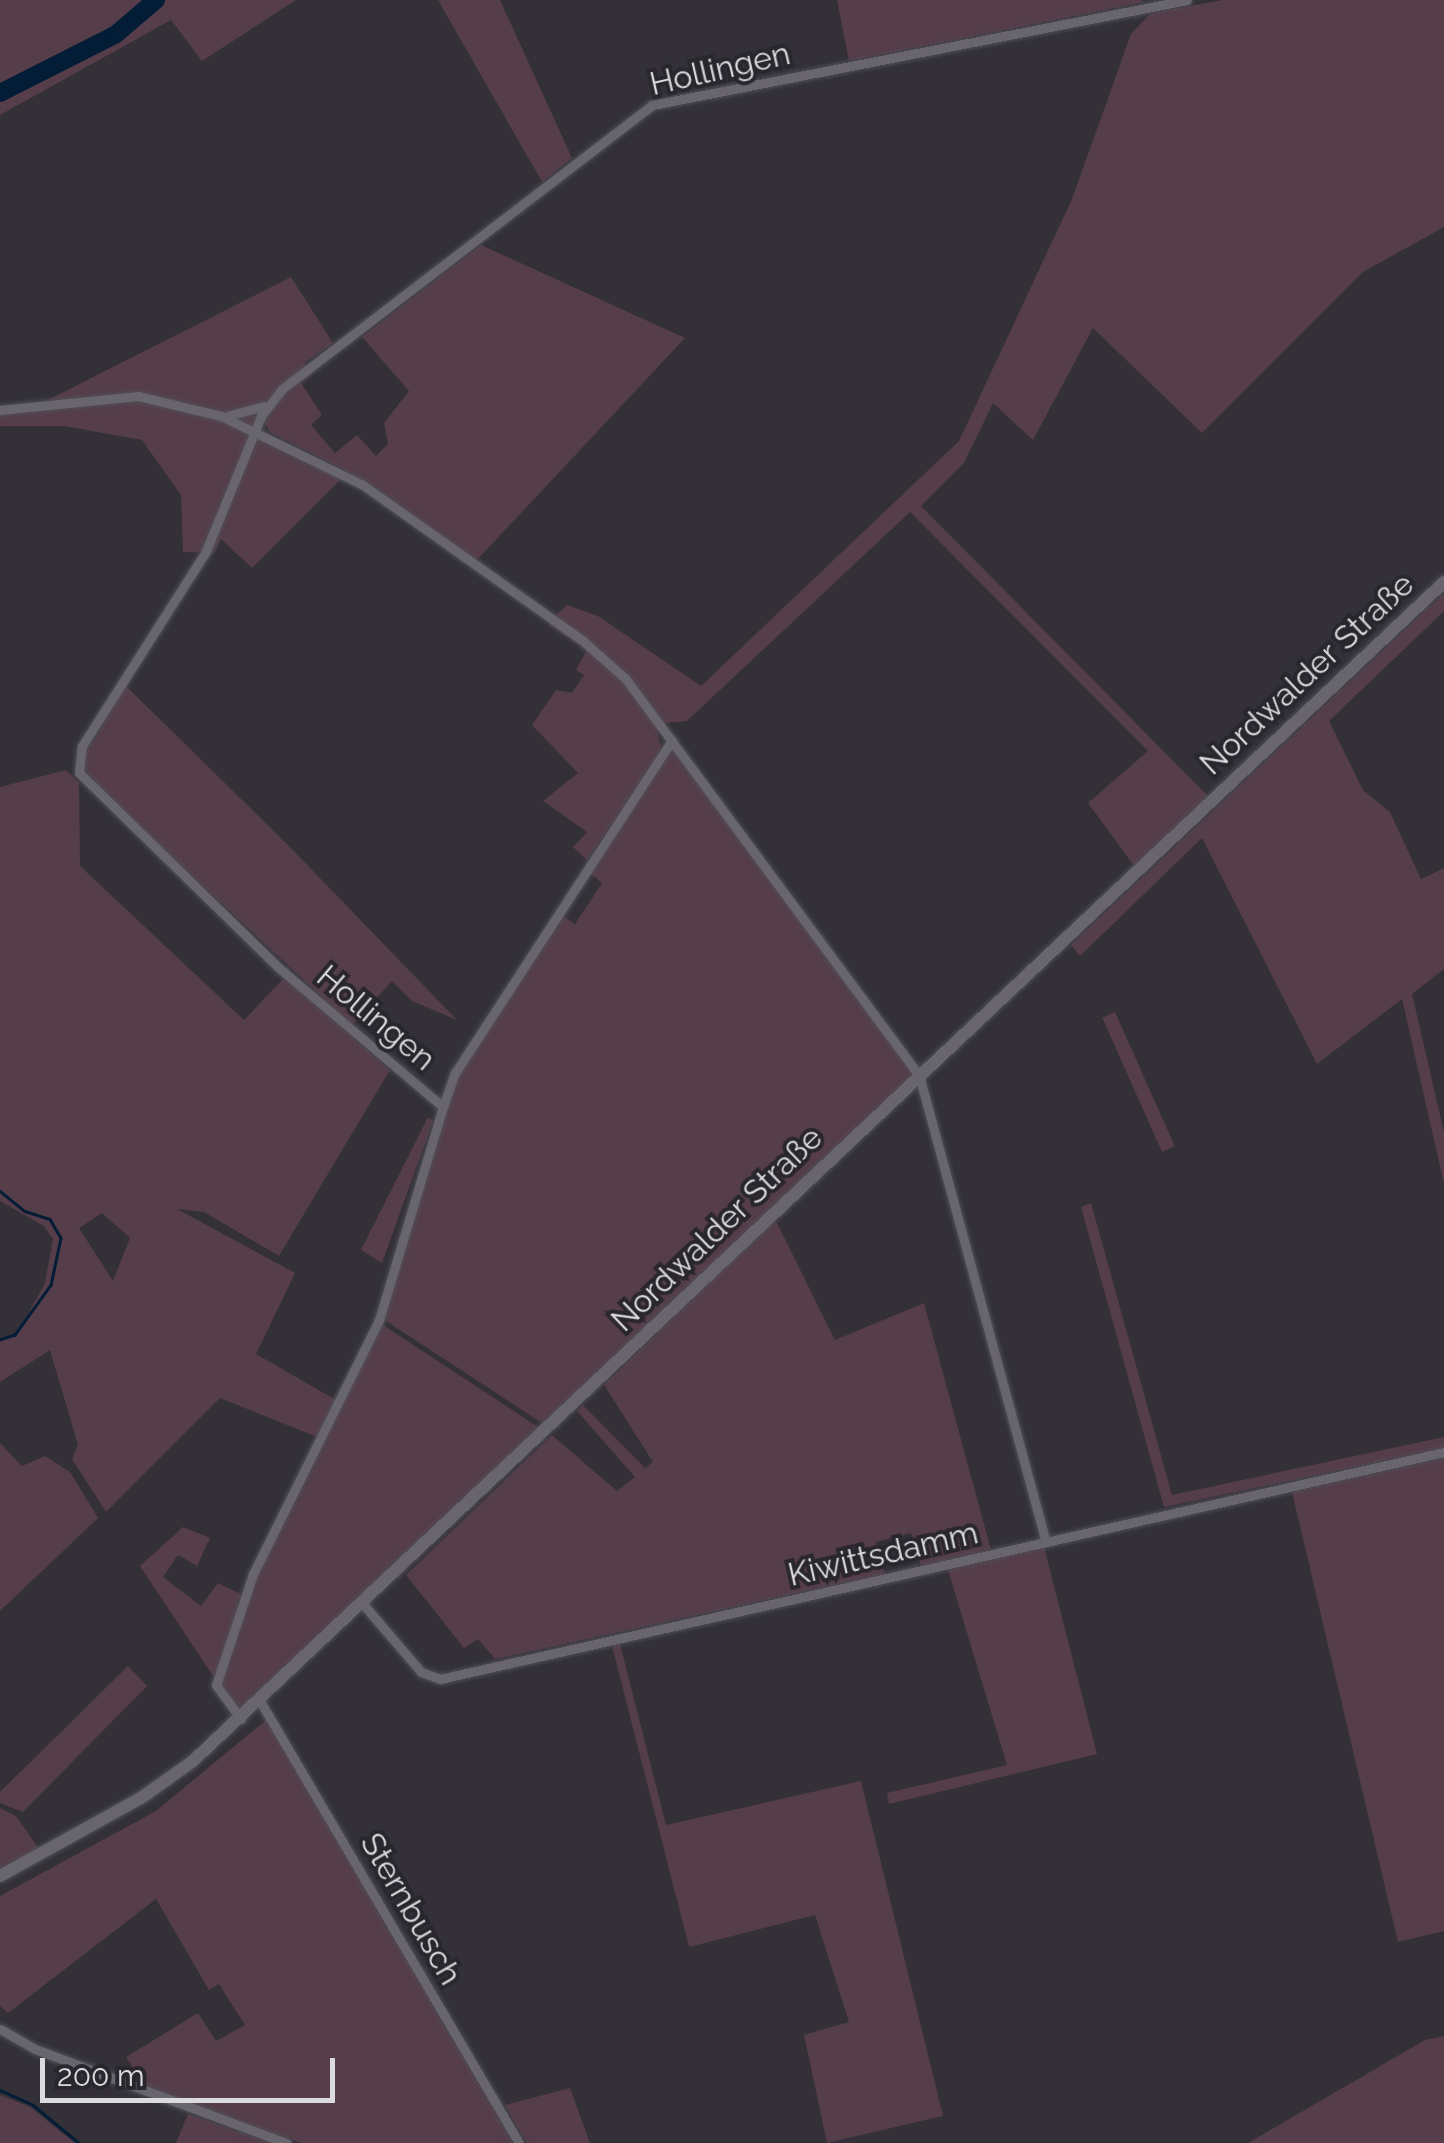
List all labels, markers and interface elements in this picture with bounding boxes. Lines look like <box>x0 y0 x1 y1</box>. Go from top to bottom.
street label: Hollingen <box>646 34 794 104</box>
street label: Nordwalder Straße <box>1192 565 1422 783</box>
street label: Hollingen <box>309 957 443 1079</box>
street label: Nordwalder Straße <box>603 1118 831 1340</box>
street label: Kiwittsdamm <box>784 1514 982 1594</box>
street label: Sternbusch <box>352 1826 470 1992</box>
scale bar <box>45 2038 340 2100</box>
text: 200 m <box>57 2058 145 2093</box>

